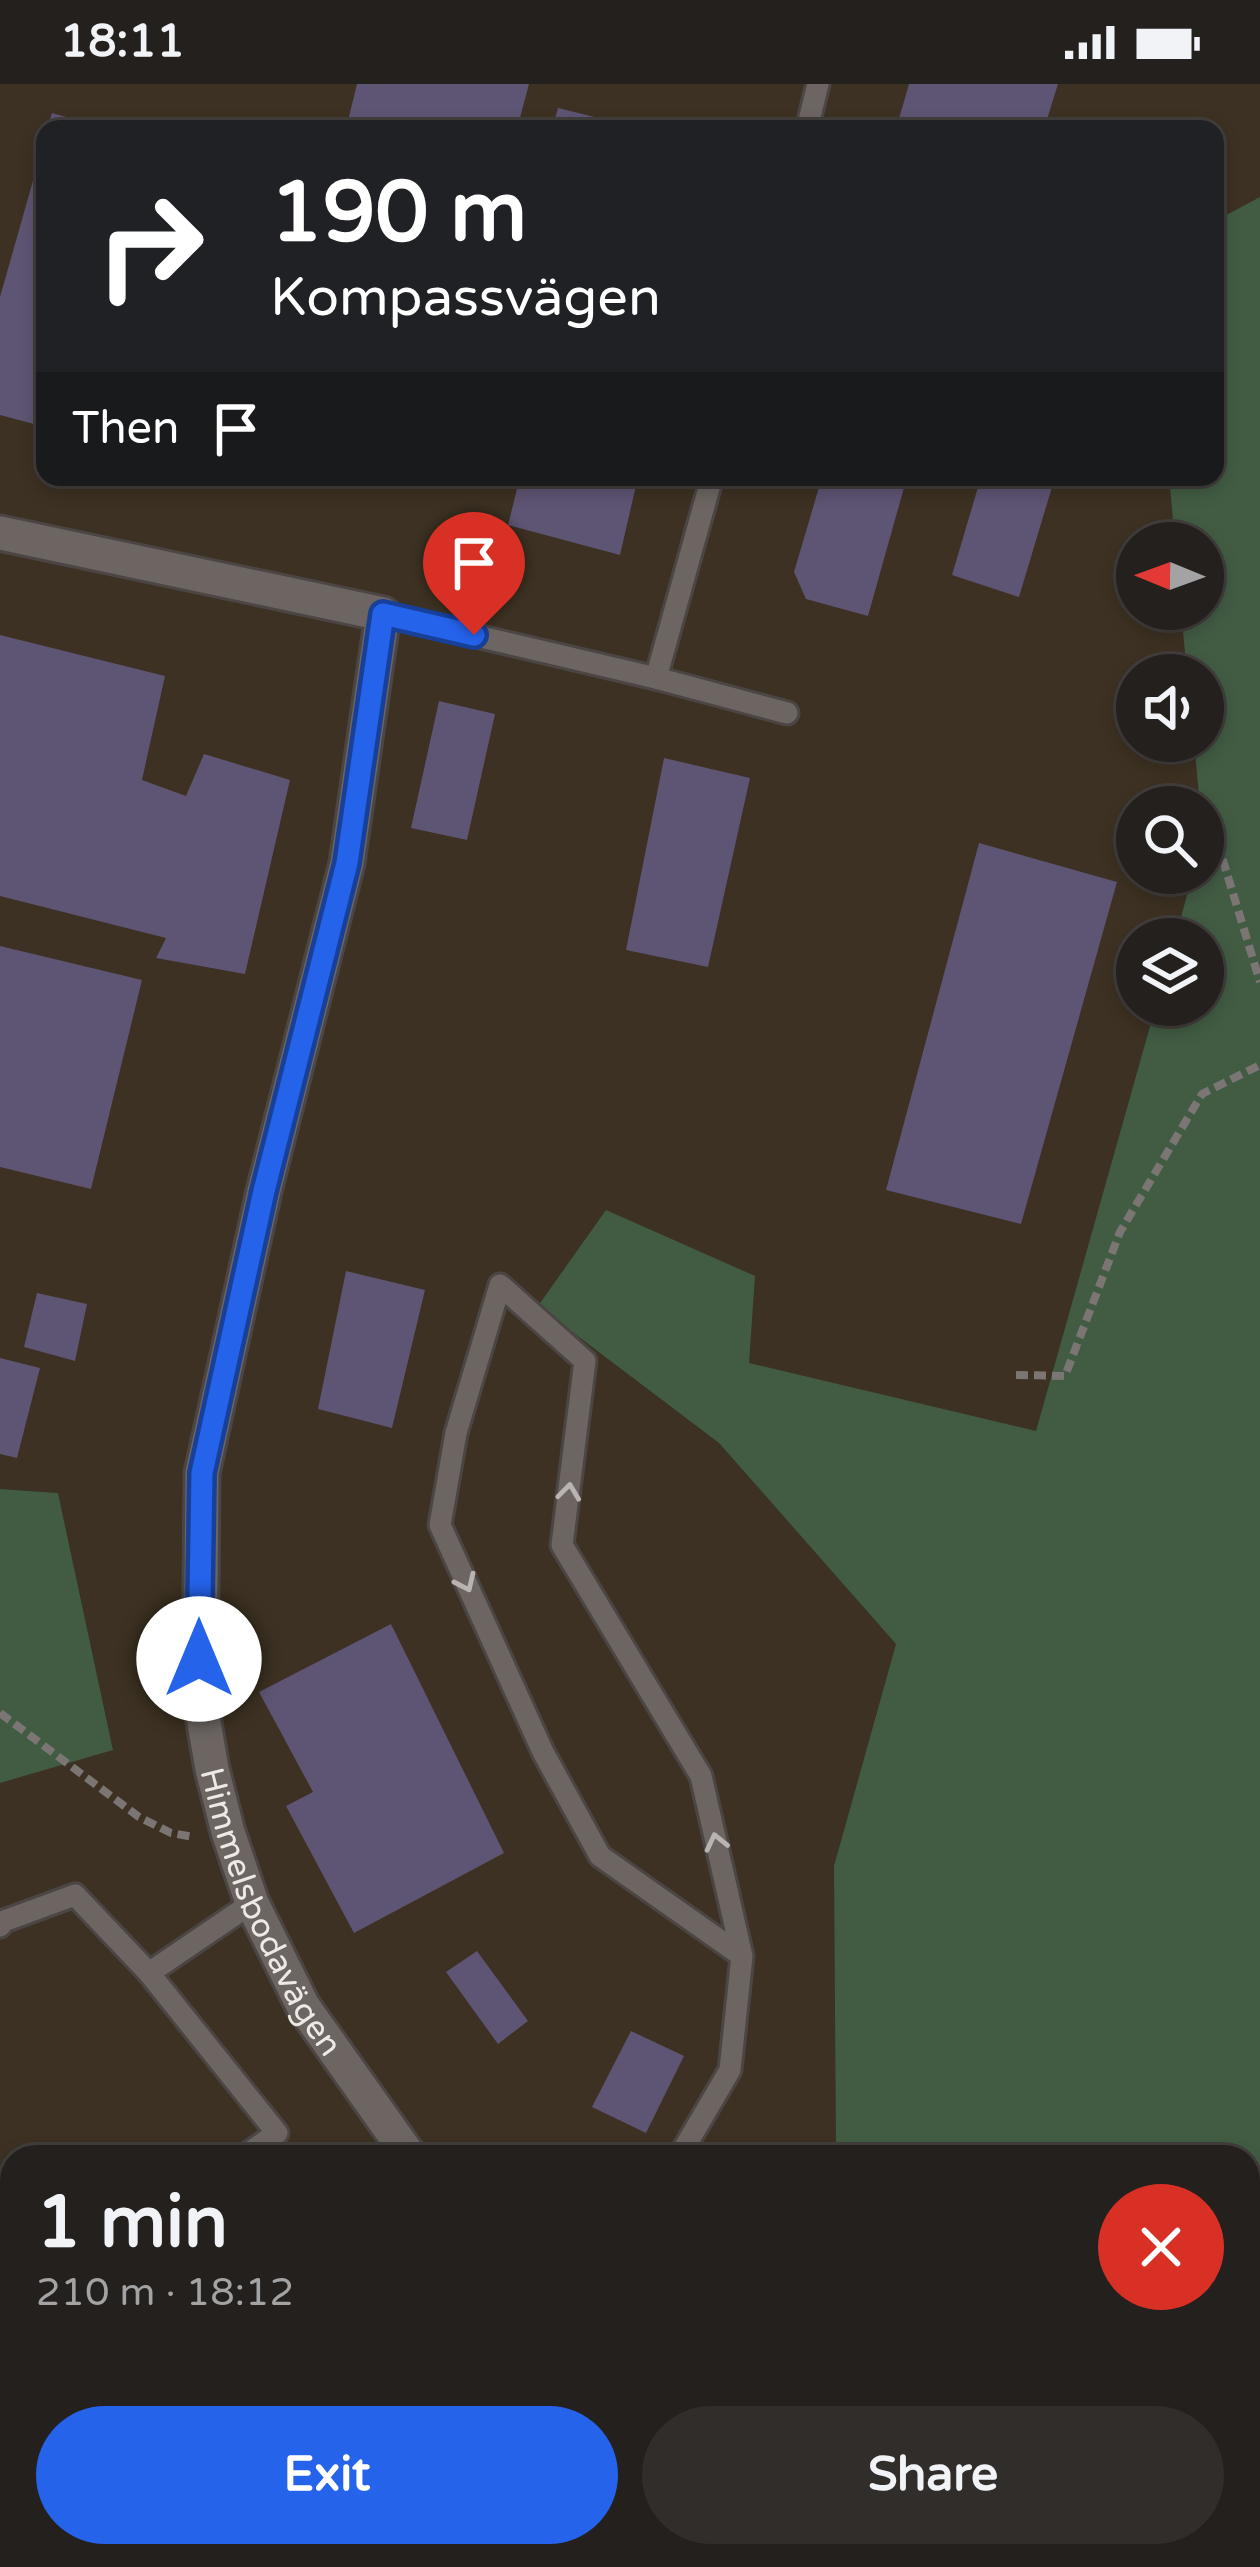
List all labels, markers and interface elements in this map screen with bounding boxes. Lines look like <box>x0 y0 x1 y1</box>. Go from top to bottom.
text: 18:11 <box>60 15 185 69</box>
text: 190 m <box>270 163 527 264</box>
icon: right <box>72 168 228 324</box>
text: Kompassvägen <box>270 265 661 330</box>
icon: arrive <box>203 396 269 462</box>
text: Then <box>72 402 179 456</box>
pin <box>423 512 525 635</box>
north arrow <box>1116 522 1224 630</box>
map controls <box>1116 522 1224 1026</box>
icon: arrive <box>441 530 507 596</box>
button: sound <box>1116 654 1224 762</box>
button: search <box>1116 786 1224 894</box>
button: layers <box>1116 918 1224 1026</box>
one-way arrow <box>555 1483 581 1502</box>
one-way arrow <box>452 1571 475 1592</box>
position arrow <box>136 1596 262 1722</box>
street label: Himmelsbodavägen <box>191 1764 350 2064</box>
one-way arrow <box>705 1832 730 1852</box>
text: 1 min <box>36 2180 228 2267</box>
button: close <box>1098 2184 1224 2310</box>
text: 210 m · 18:12 <box>36 2269 294 2316</box>
button: Exit <box>36 2406 618 2544</box>
button: Share <box>642 2406 1224 2544</box>

